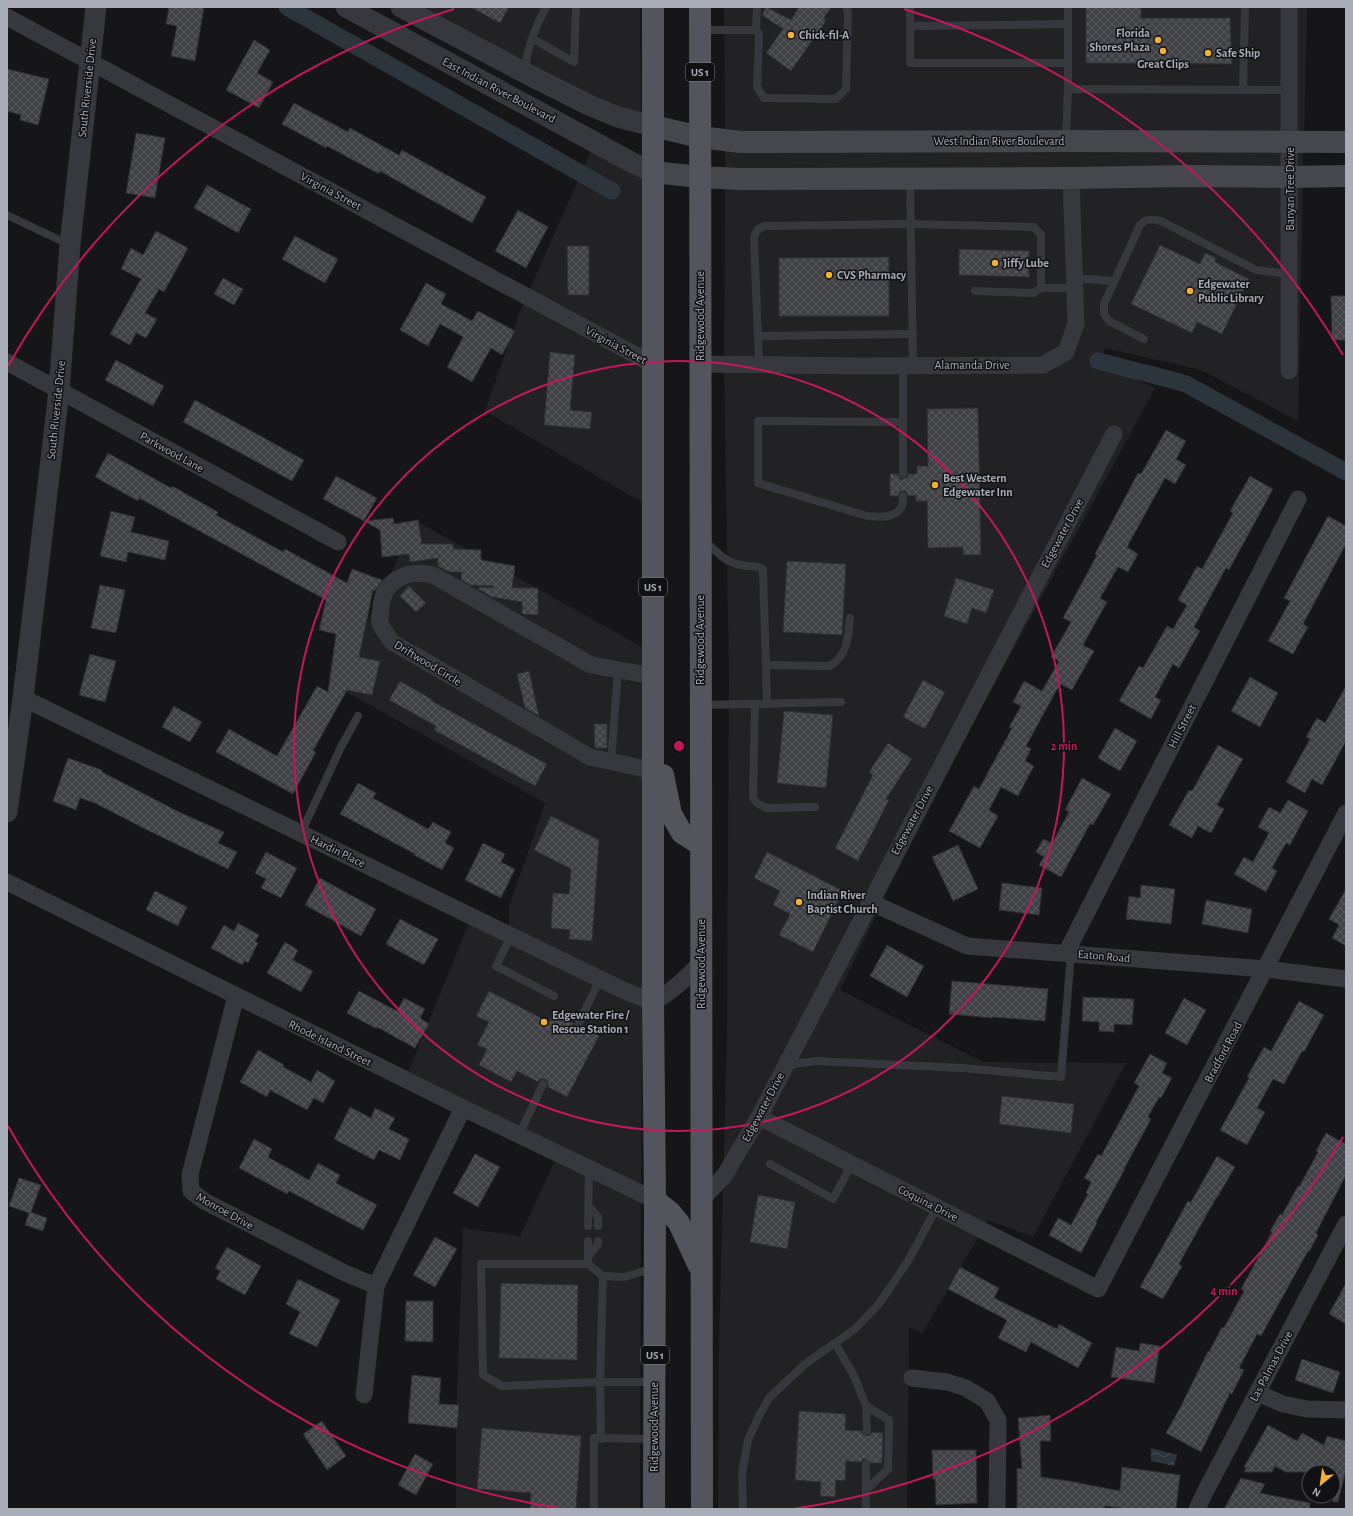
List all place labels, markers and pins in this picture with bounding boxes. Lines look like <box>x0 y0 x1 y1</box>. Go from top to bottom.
place label: Florida Shores Plaza <box>1089 27 1150 53</box>
place label: Chick-fil-A <box>799 29 850 41</box>
marker: Chick-fil-A <box>786 30 796 40</box>
marker: Florida Shores Plaza <box>1153 35 1163 45</box>
marker: Great Clips <box>1158 46 1168 56</box>
place label: Safe Ship <box>1216 47 1260 59</box>
marker: Safe Ship <box>1203 48 1213 58</box>
place label: Great Clips <box>1137 58 1189 70</box>
place label: Jiffy Lube <box>1003 257 1049 270</box>
marker: Jiffy Lube <box>990 258 1000 268</box>
place label: CVS Pharmacy <box>837 269 907 282</box>
marker: CVS Pharmacy <box>824 270 834 280</box>
place label: Edgewater Public Library <box>1198 278 1264 305</box>
marker: Edgewater Public Library <box>1185 286 1195 296</box>
place label: Best Western Edgewater Inn <box>943 472 1013 498</box>
marker: Best Western Edgewater Inn <box>930 480 940 490</box>
centre of rings <box>672 739 686 753</box>
place label: Indian River Baptist Church <box>807 889 878 915</box>
marker: Indian River Baptist Church <box>794 897 804 907</box>
place label: Edgewater Fire / Rescue Station 1 <box>552 1009 630 1035</box>
marker: Edgewater Fire / Rescue Station 1 <box>539 1017 549 1027</box>

